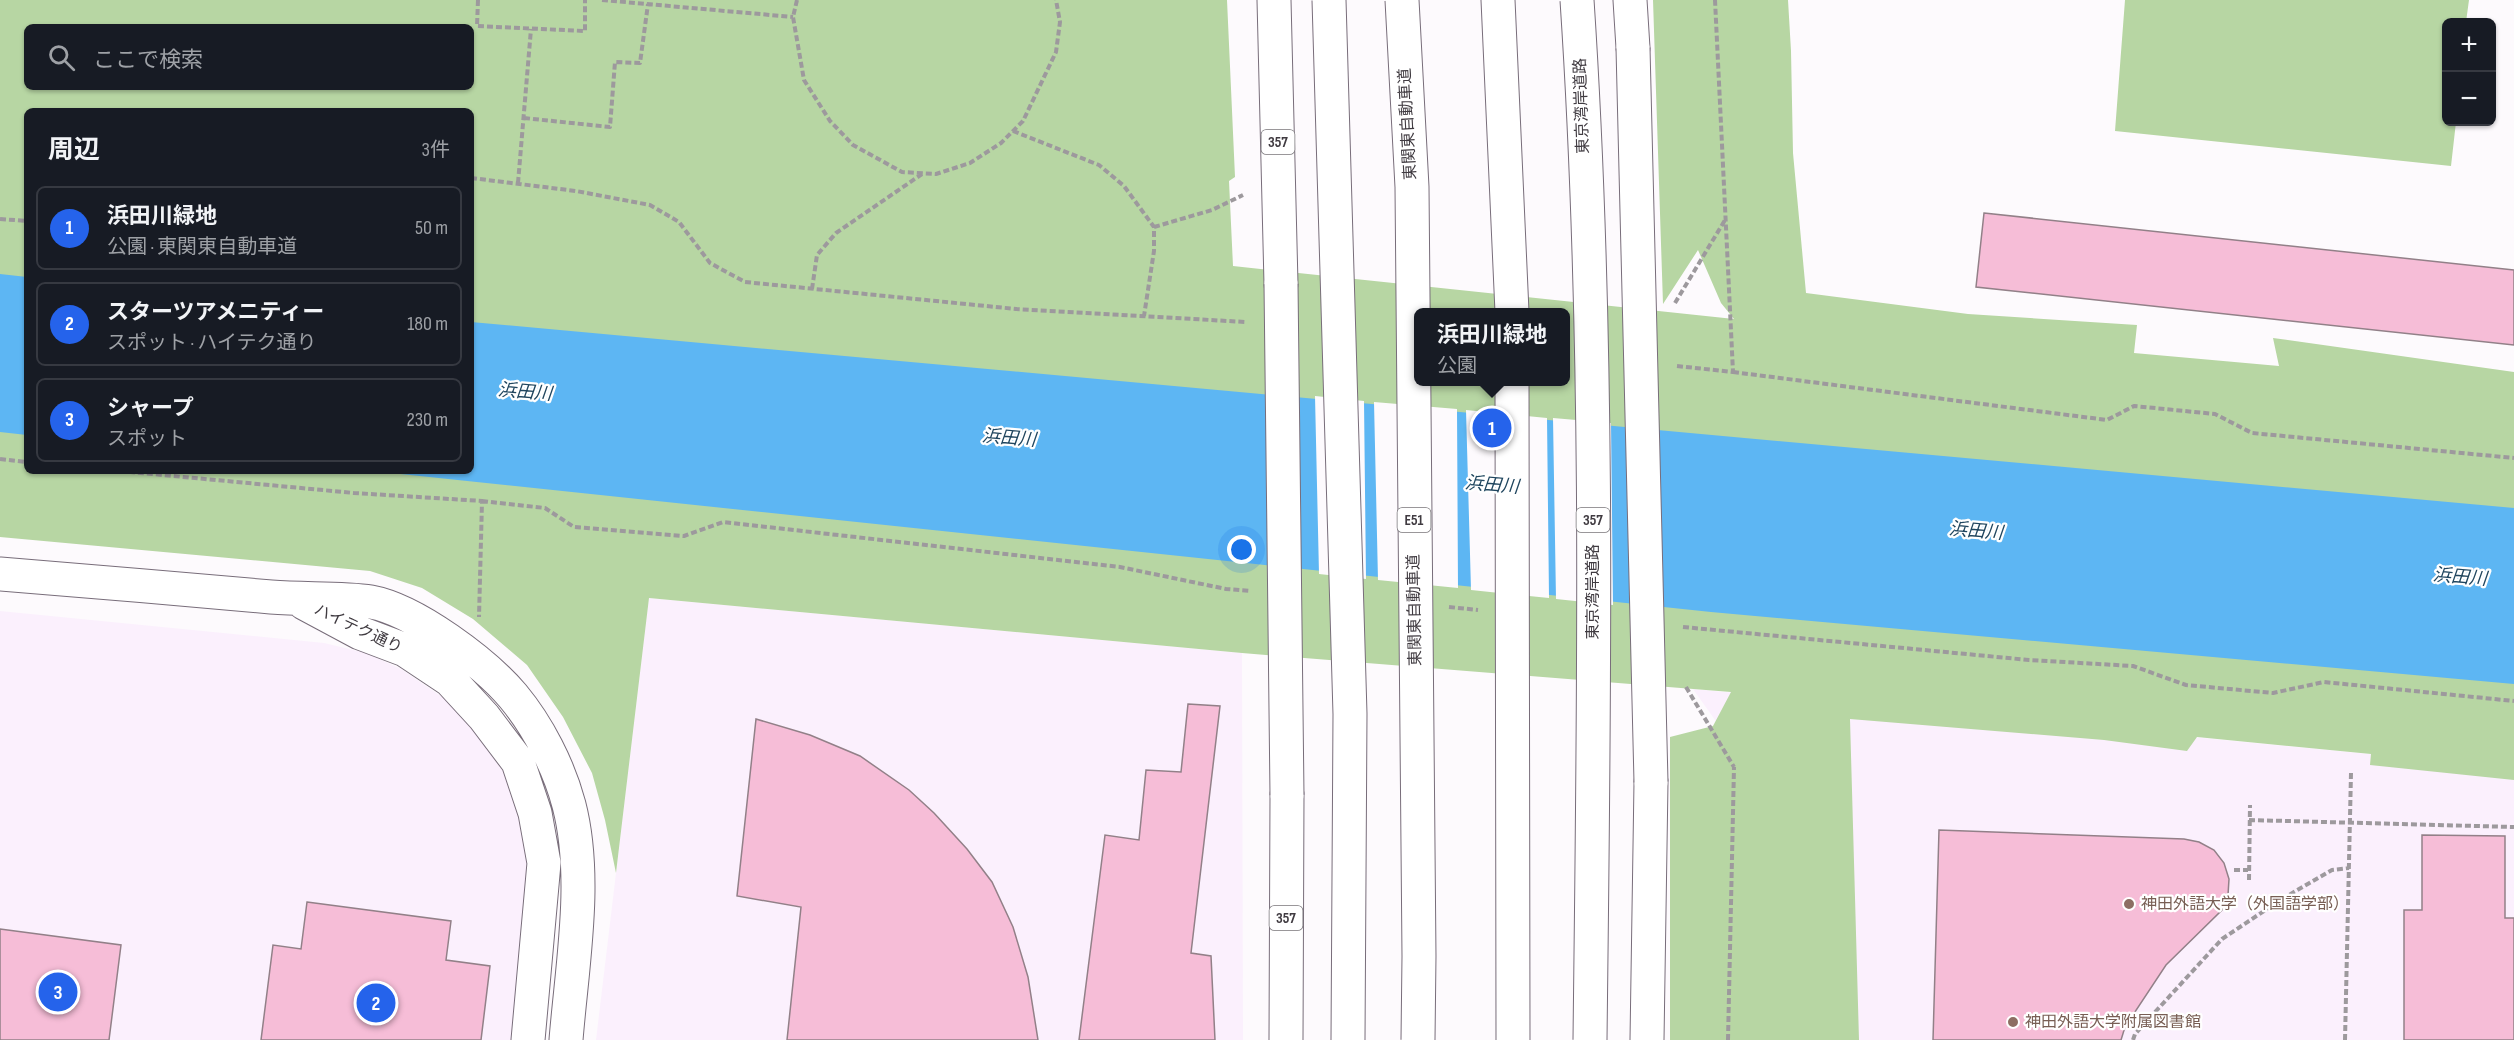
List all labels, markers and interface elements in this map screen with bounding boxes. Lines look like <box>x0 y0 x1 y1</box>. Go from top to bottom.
map controls <box>2442 18 2496 126</box>
button: + <box>2442 18 2496 72</box>
search box <box>24 24 474 90</box>
icon: search <box>45 41 78 74</box>
text: ここで検索 <box>93 47 203 74</box>
street label: 東京湾岸道路 <box>1571 58 1593 154</box>
street label: 東関東自動車道 <box>1396 68 1420 180</box>
button: − <box>2442 72 2496 126</box>
road number: 357 <box>1262 130 1294 154</box>
text: 周辺 <box>48 135 100 166</box>
text: 3件 <box>422 138 450 162</box>
text: 浜田川緑地 <box>107 203 217 230</box>
text: 1 <box>66 216 73 240</box>
text: 50 m <box>415 216 448 240</box>
text: 公園 · 東関東自動車道 <box>107 235 297 259</box>
text: スターツアメニティー <box>107 299 324 326</box>
popup <box>1414 308 1570 386</box>
text: 2 <box>65 312 74 336</box>
text: 180 m <box>407 312 448 336</box>
text: 浜田川緑地 <box>1437 322 1547 349</box>
text: スポット · ハイテク通り <box>107 331 317 355</box>
text: 公園 <box>1437 354 1477 378</box>
water label: 浜田川 <box>497 379 555 405</box>
text: シャープ <box>107 395 194 422</box>
pin: 1 <box>1472 406 1512 450</box>
text: 3 <box>65 408 74 432</box>
text: 230 m <box>406 408 448 432</box>
water label: 浜田川 <box>981 425 1039 451</box>
text: スポット <box>107 427 187 451</box>
water label: 浜田川 <box>1464 472 1522 498</box>
road number: E51 <box>1398 508 1430 532</box>
road number: 357 <box>1576 508 1610 532</box>
water label: 浜田川 <box>1948 518 2006 544</box>
your location <box>1227 535 1256 564</box>
street label: 東京湾岸道路 <box>1584 544 1603 640</box>
street label: 東関東自動車道 <box>1405 554 1425 666</box>
water label: 浜田川 <box>2432 564 2490 590</box>
street label: ハイテク通り <box>311 600 405 658</box>
place label: 神田外語大学（外国語学部） <box>2141 895 2349 914</box>
marker: 神田外語大学（外国語学部） <box>2122 897 2136 911</box>
road number: 357 <box>1270 906 1302 930</box>
pin: 3 <box>38 970 78 1014</box>
pin: 2 <box>356 980 395 1026</box>
place label: 神田外語大学附属図書館 <box>2025 1013 2201 1032</box>
marker: 神田外語大学附属図書館 <box>2006 1015 2020 1029</box>

